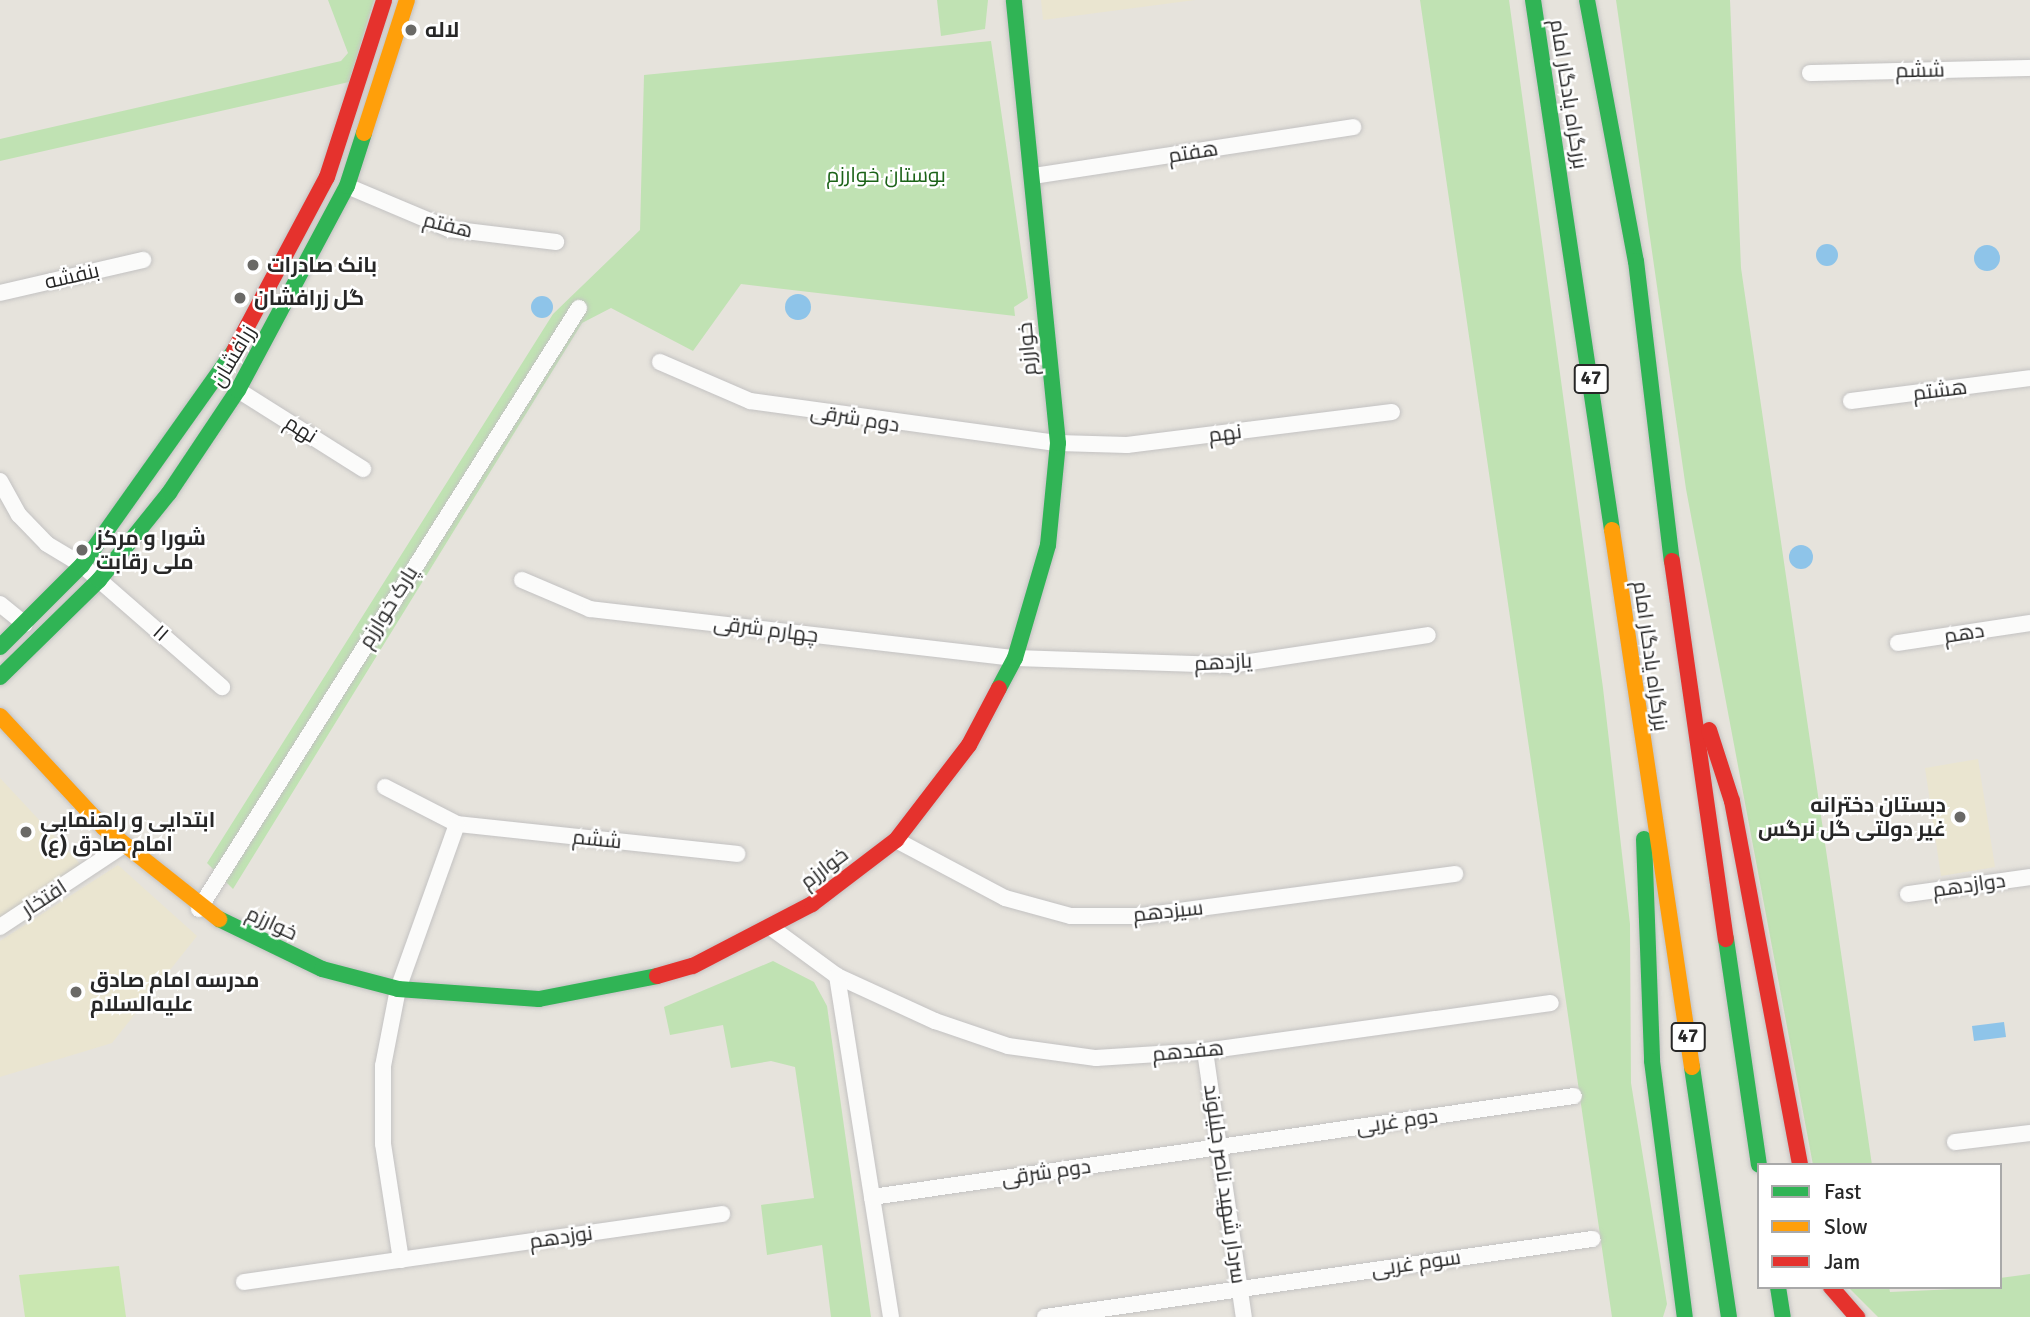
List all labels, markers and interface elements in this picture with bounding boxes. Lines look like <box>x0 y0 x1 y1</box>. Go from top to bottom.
place label: لاله <box>425 17 459 43</box>
street label: بزرگراه یادگار امام <box>1545 17 1593 171</box>
marker: لاله <box>403 22 419 38</box>
street label: ششم <box>1895 57 1945 83</box>
street label: هفتم <box>1166 136 1220 168</box>
park label: بوستان خوارزم <box>826 162 946 188</box>
street label: هفتم <box>421 207 475 243</box>
place label: بانک صادرات <box>267 252 377 278</box>
street label: بنفشه <box>42 257 102 295</box>
marker: بانک صادرات <box>245 257 261 273</box>
place label: گل زرافشان <box>254 285 364 311</box>
marker: گل زرافشان <box>232 290 248 306</box>
street label: زرافشان <box>205 321 261 391</box>
street label: خوارزم <box>1012 321 1042 377</box>
road number: 47 <box>1574 364 1608 394</box>
street label: هشتم <box>1911 374 1969 406</box>
street label: دوم شرقی <box>809 399 901 437</box>
street label: نهم <box>280 409 322 449</box>
street label: نهم <box>1207 418 1243 448</box>
place label: شورا و مرکز ملی رقابت <box>96 525 206 575</box>
marker: شورا و مرکز ملی رقابت <box>74 542 90 558</box>
street label: پارک خوارزم <box>353 561 423 653</box>
street label: بزرگراه یادگار امام <box>1628 579 1674 733</box>
street label: چهارم شرقی <box>712 610 820 648</box>
street label: دهم <box>1942 617 1986 649</box>
street label: ۱۱ <box>148 619 174 647</box>
street label: یازدهم <box>1193 648 1253 676</box>
place label: دبستان دخترانه غیر دولتی گل نرگس <box>1758 792 1946 842</box>
place label: ابتدایی و راهنمایی امام صادق (ع) <box>40 807 215 857</box>
marker: دبستان دخترانه غیر دولتی گل نرگس <box>1952 809 1968 825</box>
marker: ابتدایی و راهنمایی امام صادق (ع) <box>18 824 34 840</box>
street label: ششم <box>571 824 623 854</box>
street label: خوارزم <box>795 842 853 894</box>
street label: دوازدهم <box>1931 867 2007 903</box>
street label: افتخار <box>17 874 71 922</box>
street label: سیزدهم <box>1132 895 1204 927</box>
street label: خوارزم <box>242 900 302 946</box>
place label: مدرسه امام صادق علیه‌السلام <box>90 967 259 1017</box>
marker: مدرسه امام صادق علیه‌السلام <box>68 984 84 1000</box>
road number: 47 <box>1670 1021 1706 1052</box>
street label: هفدهم <box>1151 1035 1225 1067</box>
street label: سردار شهید ناصر جلیلوند <box>1199 1083 1251 1285</box>
street label: دوم غربی <box>1355 1103 1439 1139</box>
street label: دوم شرقی <box>1000 1153 1092 1191</box>
legend <box>1757 1163 2002 1289</box>
text: Fast <box>1824 1179 1861 1205</box>
text: Slow <box>1824 1214 1868 1240</box>
street label: نوزدهم <box>528 1220 594 1254</box>
street label: سوم غربی <box>1370 1244 1462 1282</box>
text: Jam <box>1824 1249 1860 1275</box>

